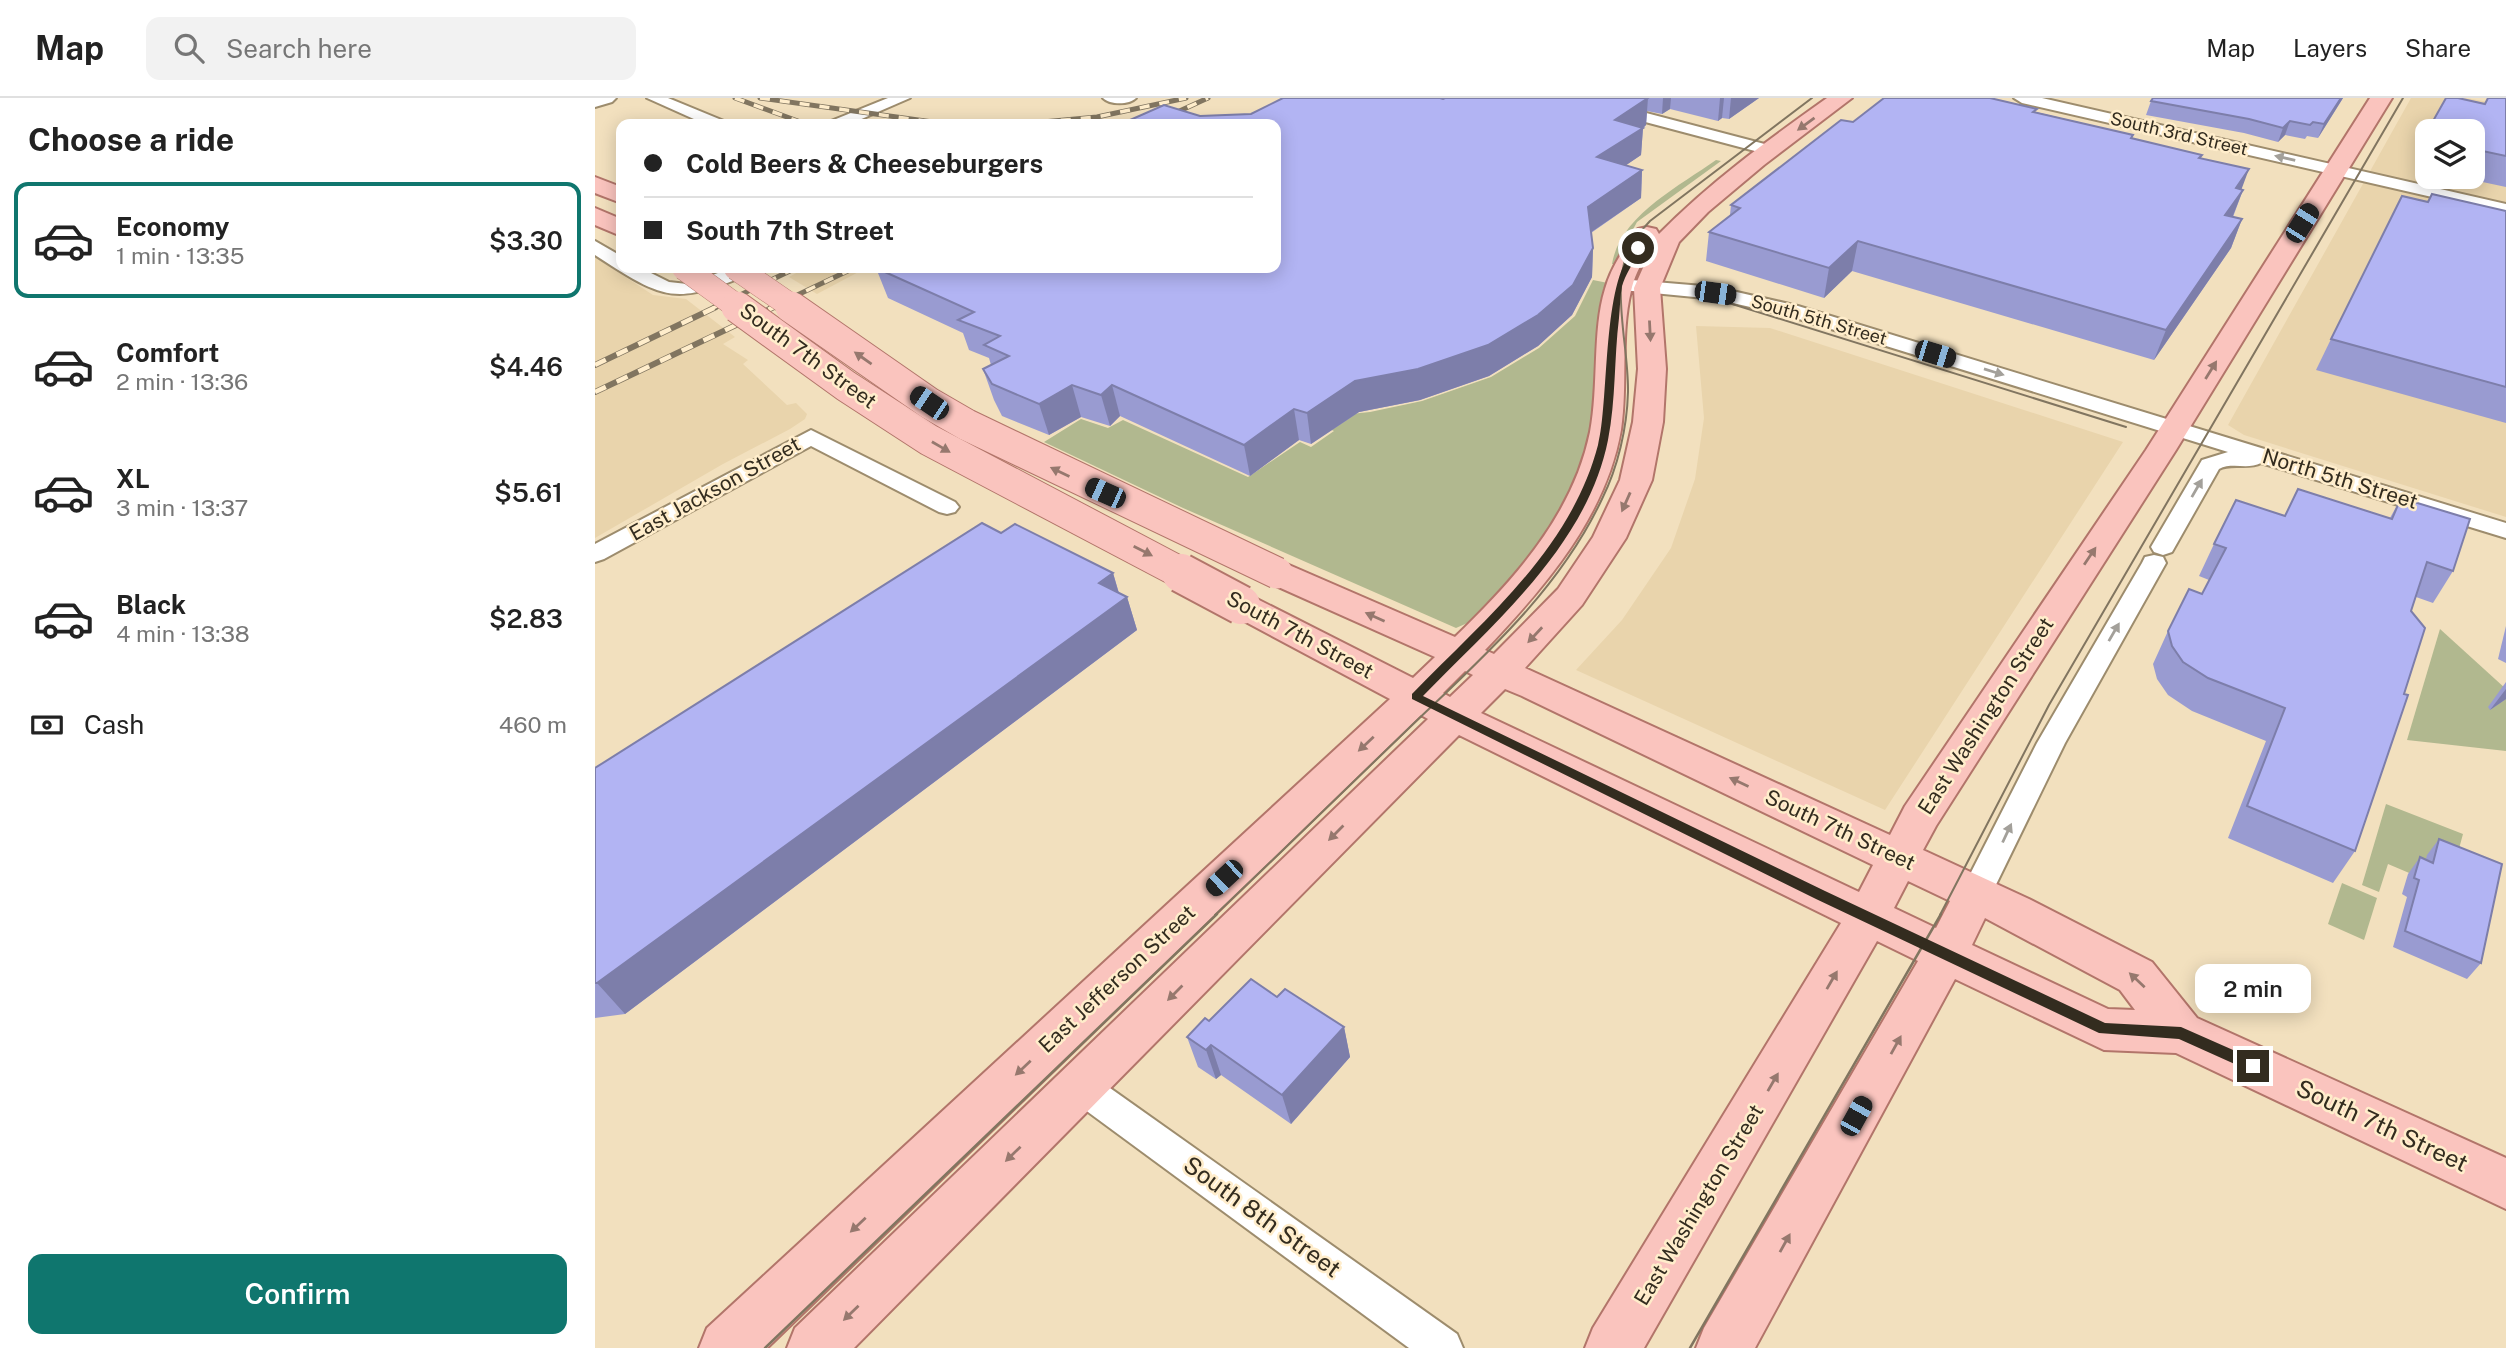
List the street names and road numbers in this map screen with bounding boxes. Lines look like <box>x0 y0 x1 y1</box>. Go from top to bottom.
street label: South 3rd Street <box>2108 107 2250 160</box>
street label: South 5th Street <box>1749 290 1889 349</box>
street label: South 7th Street <box>735 298 882 414</box>
street label: East Jackson Street <box>625 431 805 546</box>
street label: North 5th Street <box>2260 443 2421 514</box>
street label: South 7th Street <box>1222 585 1378 684</box>
street label: East Washington Street <box>1913 613 2059 819</box>
street label: South 7th Street <box>1761 784 1919 875</box>
street label: East Jefferson Street <box>1033 900 1200 1058</box>
street label: South 7th Street <box>2292 1073 2473 1177</box>
street label: East Washington Street <box>1629 1100 1768 1310</box>
street label: South 8th Street <box>1179 1150 1347 1283</box>

